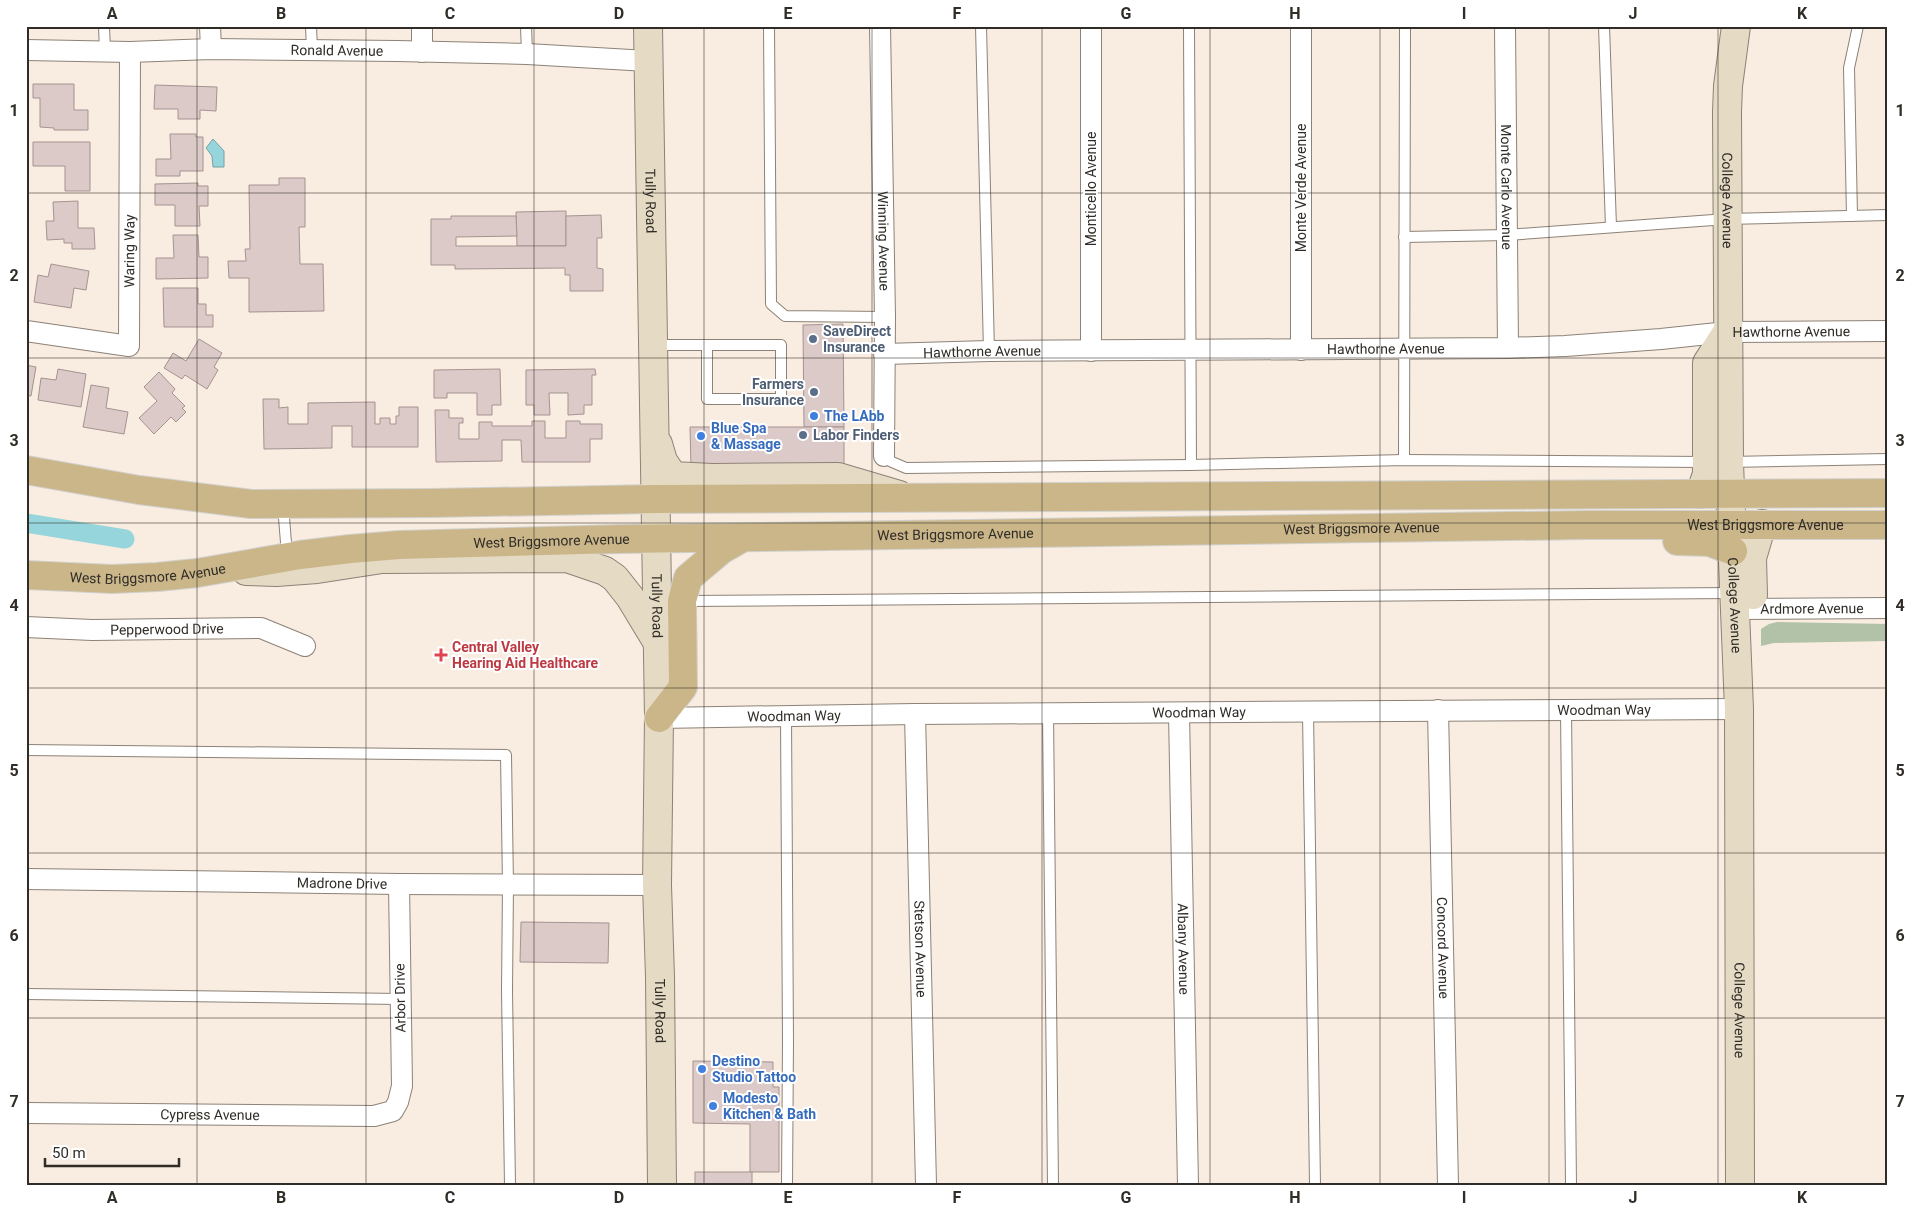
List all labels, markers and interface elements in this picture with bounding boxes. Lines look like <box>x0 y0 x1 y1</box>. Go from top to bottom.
text: A <box>107 4 118 23</box>
text: B <box>276 4 286 23</box>
text: C <box>445 4 455 23</box>
text: D <box>614 4 624 23</box>
text: E <box>784 4 793 23</box>
text: F <box>953 4 962 23</box>
text: G <box>1121 4 1132 23</box>
text: H <box>1289 4 1301 23</box>
text: I <box>1462 4 1466 23</box>
text: J <box>1629 4 1637 23</box>
text: K <box>1797 4 1808 23</box>
street label: Ronald Avenue <box>291 42 383 59</box>
text: 1 <box>9 101 19 120</box>
text: 1 <box>1895 101 1905 120</box>
street label: Monte Verde Avenue <box>1293 124 1309 252</box>
street label: Monte Carlo Avenue <box>1498 124 1515 250</box>
street label: Monticello Avenue <box>1083 132 1099 246</box>
street label: College Avenue <box>1719 152 1736 248</box>
street label: Tully Road <box>642 169 659 233</box>
street label: Winning Avenue <box>875 191 893 291</box>
street label: Waring Way <box>121 214 137 288</box>
text: 2 <box>9 266 19 285</box>
text: 2 <box>1895 266 1905 285</box>
place label: SaveDirect Insurance <box>823 323 891 355</box>
street label: Hawthorne Avenue <box>1732 323 1850 340</box>
marker: SaveDirect Insurance <box>807 333 819 345</box>
street label: Hawthorne Avenue <box>1327 340 1445 357</box>
street label: Hawthorne Avenue <box>923 343 1041 361</box>
place label: Farmers Insurance <box>742 376 804 408</box>
marker: Farmers Insurance <box>808 386 820 398</box>
place label: The LAbb <box>824 408 885 424</box>
marker: The LAbb <box>808 410 820 422</box>
place label: Blue Spa & Massage <box>711 420 781 452</box>
place label: Labor Finders <box>813 427 899 443</box>
marker: Labor Finders <box>797 429 809 441</box>
marker: Blue Spa & Massage <box>695 430 707 442</box>
text: 3 <box>9 431 19 450</box>
text: 3 <box>1895 431 1905 450</box>
street label: West Briggsmore Avenue <box>1687 517 1844 533</box>
street label: West Briggsmore Avenue <box>1283 519 1440 537</box>
street label: West Briggsmore Avenue <box>877 525 1034 543</box>
street label: West Briggsmore Avenue <box>473 531 630 551</box>
street label: College Avenue <box>1725 557 1745 654</box>
street label: West Briggsmore Avenue <box>69 560 227 587</box>
street label: Tully Road <box>649 574 666 638</box>
text: 4 <box>9 596 19 615</box>
text: 4 <box>1895 596 1905 615</box>
street label: Ardmore Avenue <box>1760 600 1864 617</box>
street label: Pepperwood Drive <box>110 620 224 638</box>
place label: Central Valley Hearing Aid Healthcare <box>452 639 599 671</box>
marker: Central Valley Hearing Aid Healthcare <box>434 648 448 662</box>
street label: Woodman Way <box>1557 702 1651 718</box>
street label: Woodman Way <box>1152 704 1246 721</box>
street label: Woodman Way <box>747 707 841 725</box>
text: 5 <box>9 761 19 780</box>
text: 5 <box>1895 761 1905 780</box>
street label: Madrone Drive <box>297 875 387 892</box>
street label: Concord Avenue <box>1434 897 1452 999</box>
street label: Stetson Avenue <box>911 900 930 998</box>
street label: Albany Avenue <box>1175 903 1192 995</box>
text: 6 <box>9 926 19 945</box>
text: 6 <box>1895 926 1905 945</box>
street label: College Avenue <box>1732 962 1748 1058</box>
street label: Arbor Drive <box>391 963 409 1033</box>
street label: Tully Road <box>652 979 669 1043</box>
place label: Destino Studio Tattoo <box>712 1053 796 1085</box>
marker: Destino Studio Tattoo <box>696 1063 708 1075</box>
place label: Modesto Kitchen & Bath <box>723 1090 816 1122</box>
text: 7 <box>9 1092 19 1111</box>
text: 7 <box>1895 1092 1905 1111</box>
marker: Modesto Kitchen & Bath <box>707 1100 719 1112</box>
street label: Cypress Avenue <box>160 1106 260 1123</box>
scale bar <box>45 1136 179 1168</box>
text: 50 m <box>52 1144 86 1162</box>
text: A <box>107 1188 118 1207</box>
text: B <box>276 1188 286 1207</box>
text: C <box>445 1188 455 1207</box>
text: D <box>614 1188 624 1207</box>
text: E <box>784 1188 793 1207</box>
text: F <box>953 1188 962 1207</box>
text: G <box>1121 1188 1132 1207</box>
text: H <box>1289 1188 1301 1207</box>
text: I <box>1462 1188 1466 1207</box>
text: J <box>1629 1188 1637 1207</box>
text: K <box>1797 1188 1808 1207</box>

